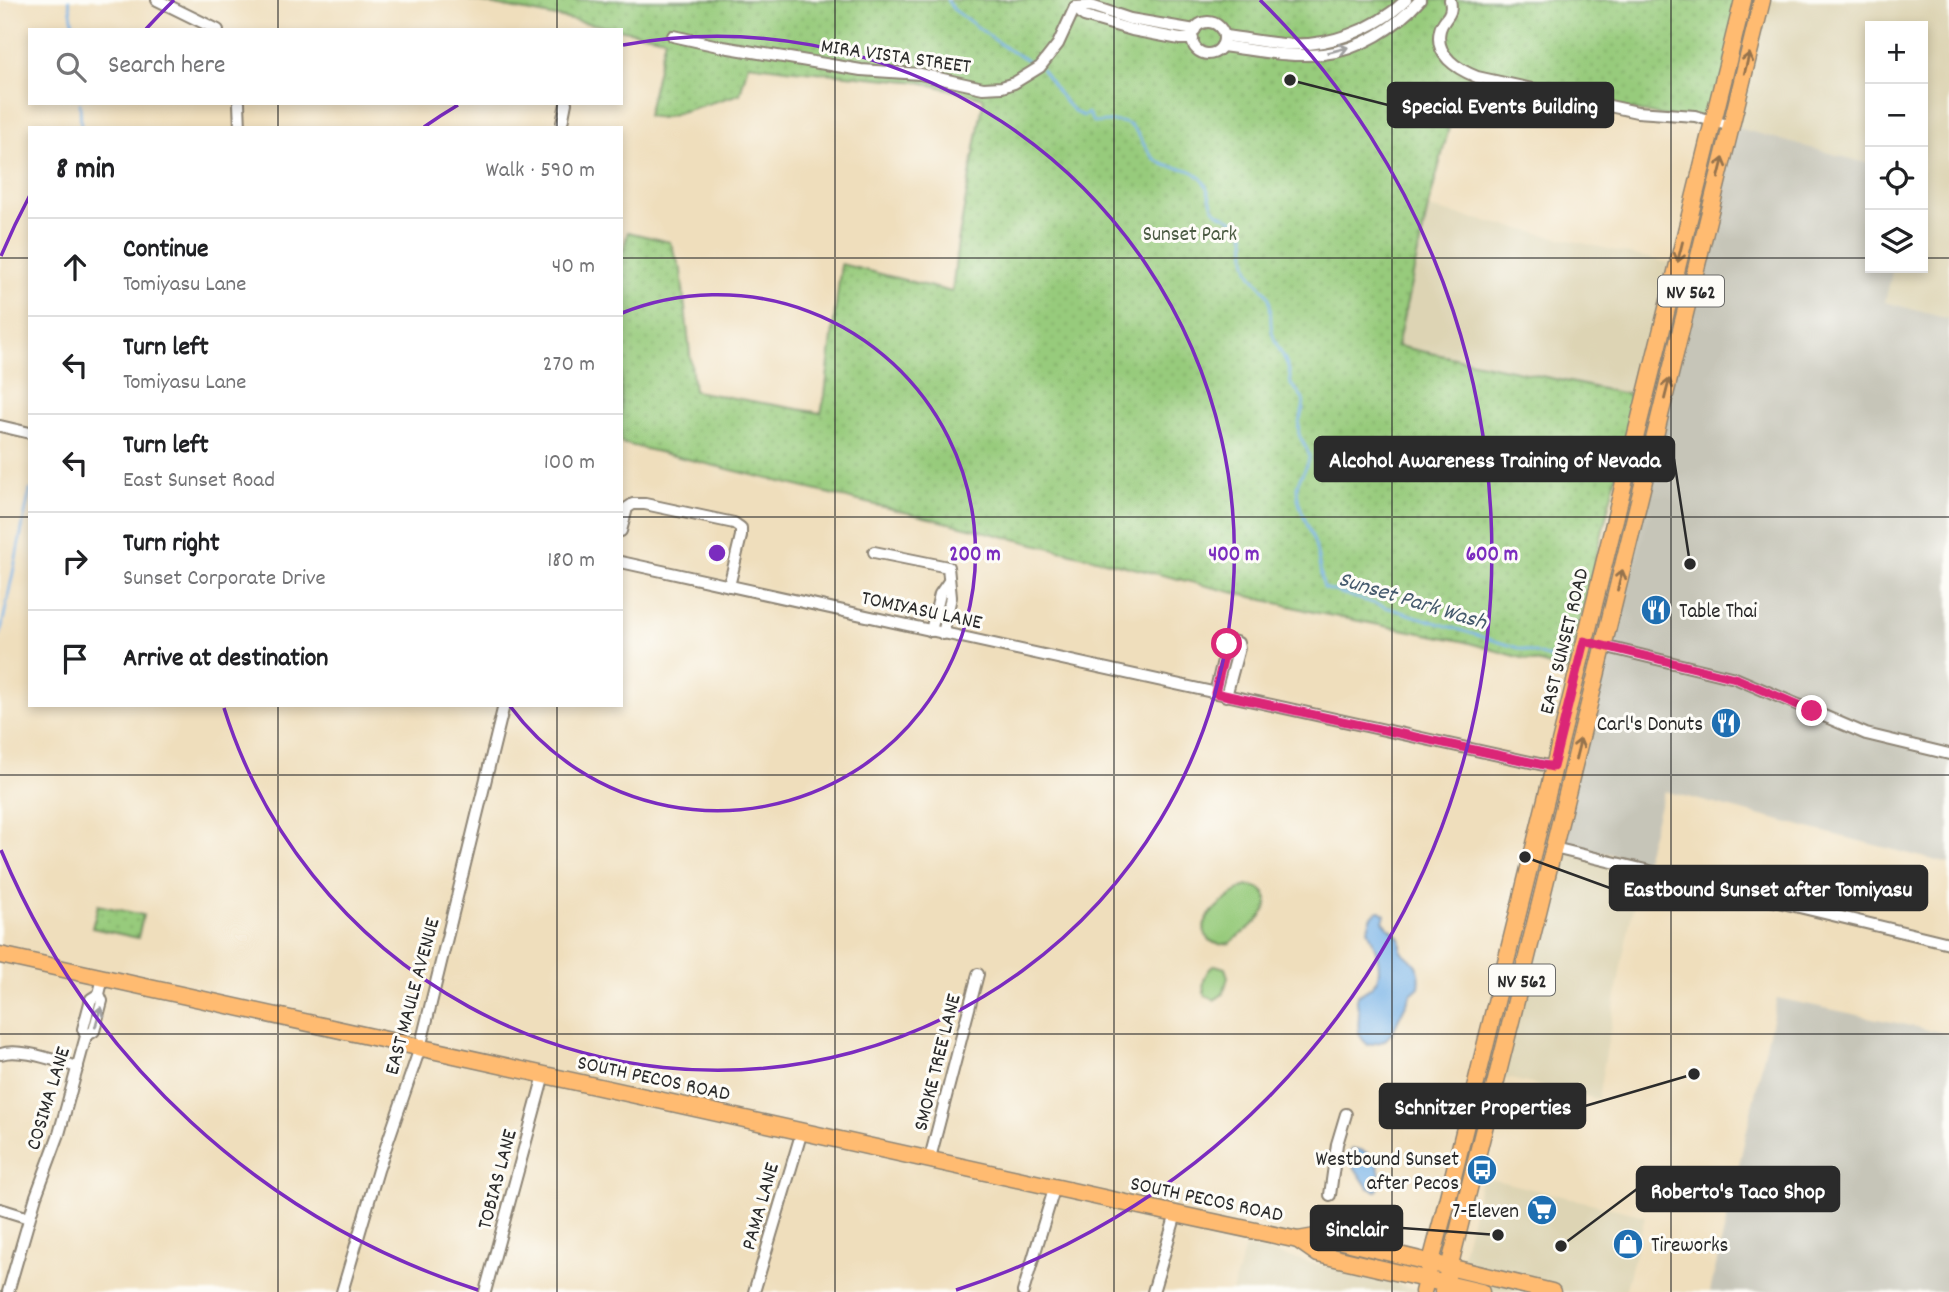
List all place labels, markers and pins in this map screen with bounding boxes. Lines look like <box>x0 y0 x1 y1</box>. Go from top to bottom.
callout: Special Events Building <box>1388 83 1613 127</box>
callout: Alcohol Awareness Training of Nevada <box>1315 437 1674 481</box>
centre of rings <box>705 541 729 565</box>
restaurant icon: Table Thai <box>1639 593 1673 627</box>
place label: Table Thai <box>1679 598 1757 628</box>
restaurant icon: Carl's Donuts <box>1709 706 1743 740</box>
place label: Carl's Donuts <box>1597 711 1703 741</box>
callout: Eastbound Sunset after Tomiyasu <box>1610 866 1927 910</box>
callout: Schnitzer Properties <box>1380 1084 1585 1128</box>
place label: Westbound Sunset after Pecos <box>1315 1146 1459 1200</box>
bus stop icon: Westbound Sunset after Pecos <box>1465 1153 1499 1187</box>
callout: Roberto's Taco Shop <box>1637 1167 1839 1211</box>
supermarket icon: 7-Eleven <box>1525 1193 1559 1227</box>
place label: 7-Eleven <box>1452 1198 1519 1228</box>
callout: Sinclair <box>1311 1206 1402 1250</box>
shop icon: Tireworks <box>1611 1227 1645 1261</box>
place label: Tireworks <box>1651 1232 1728 1262</box>

